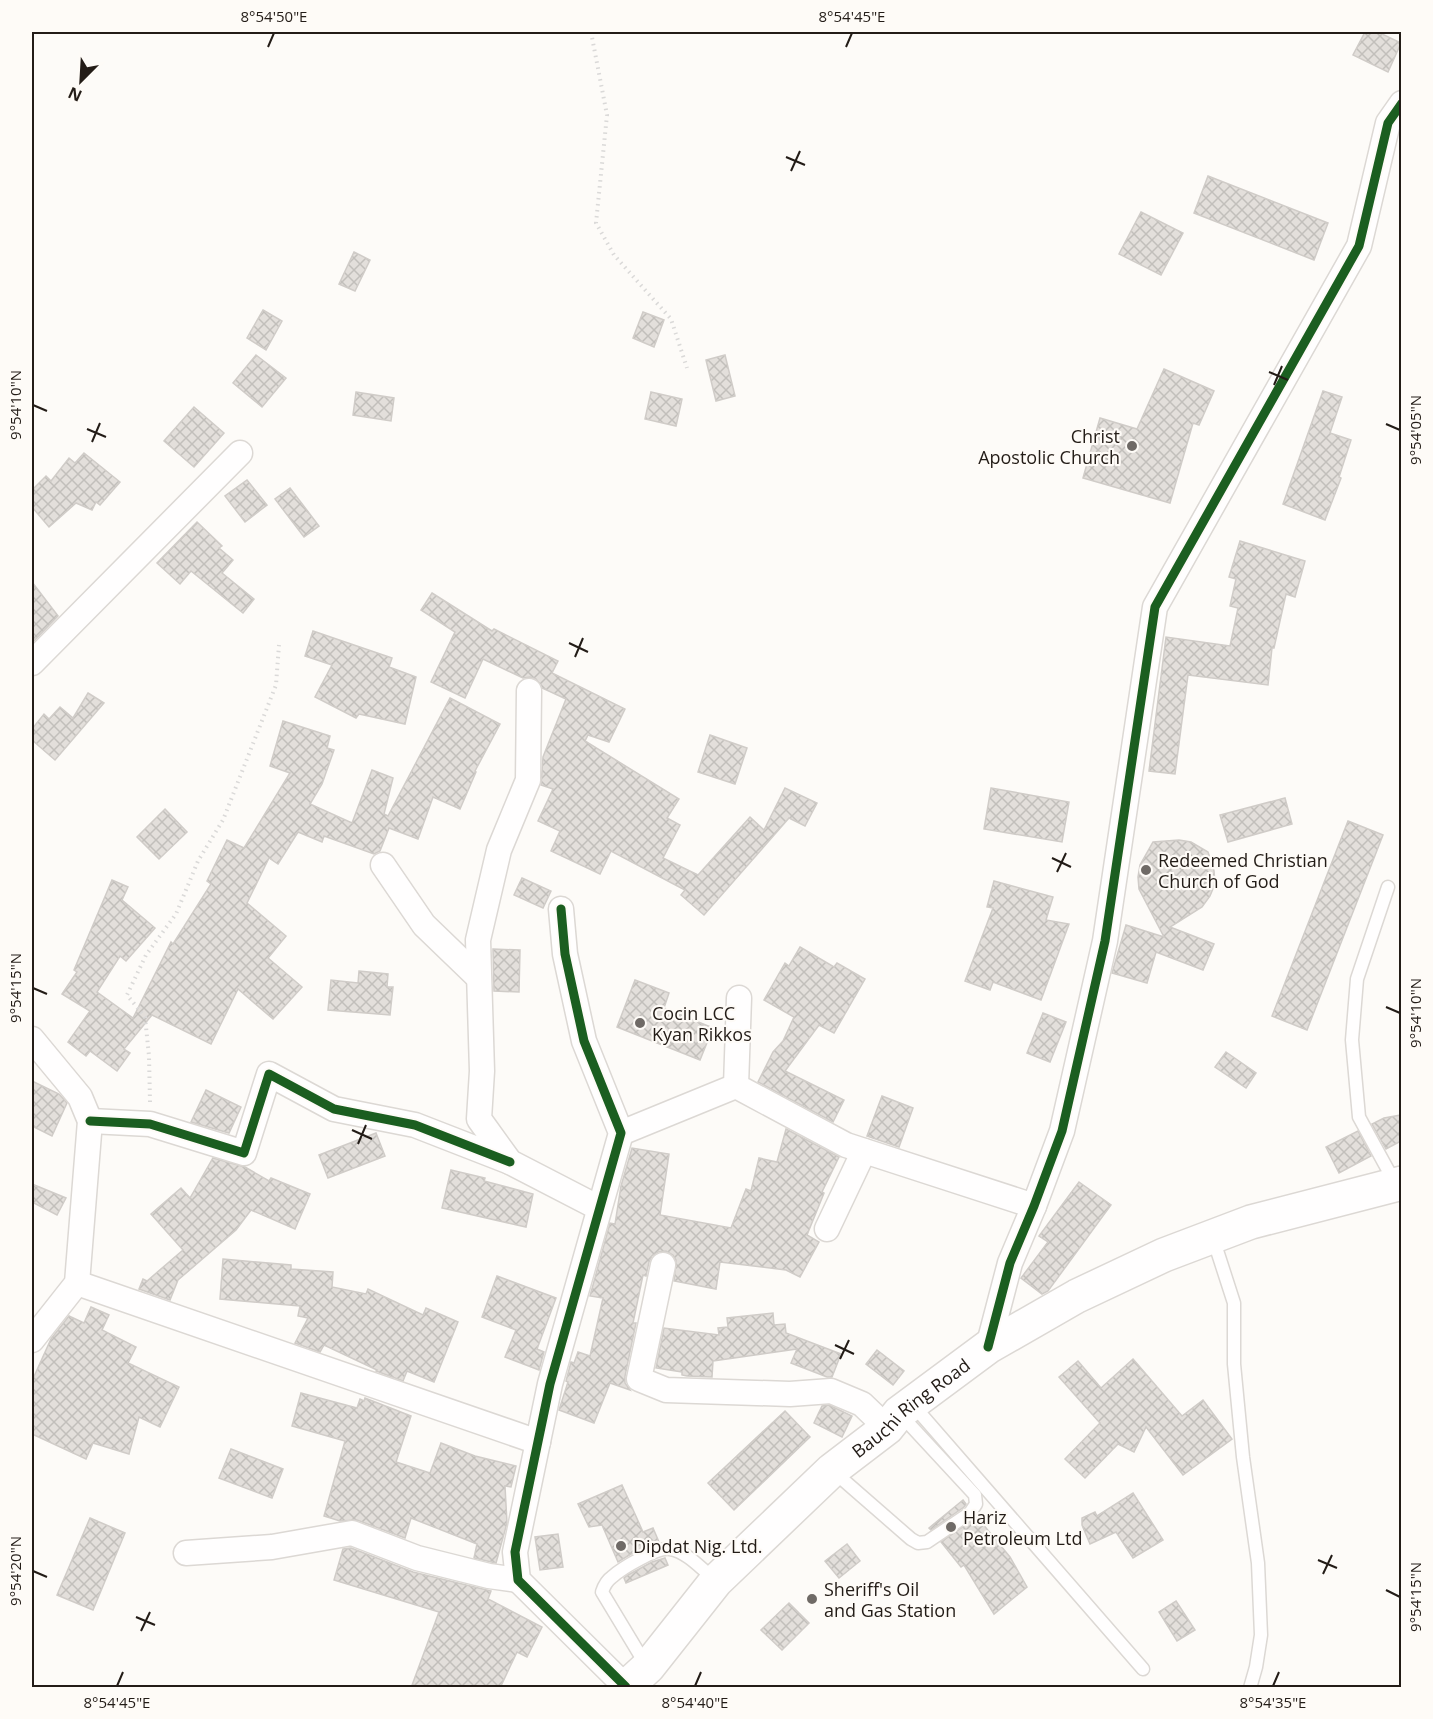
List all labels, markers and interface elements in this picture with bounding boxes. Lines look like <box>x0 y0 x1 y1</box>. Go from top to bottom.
text: 8°54'50"E <box>241 6 307 26</box>
text: 8°54'45"E <box>819 6 885 26</box>
north arrow <box>51 51 111 111</box>
text: N <box>64 82 85 107</box>
text: 9°54'10"N <box>5 370 25 440</box>
text: 9°54'05"N <box>1405 395 1425 465</box>
place label: Christ Apostolic Church <box>978 424 1120 469</box>
marker: Christ Apostolic Church <box>1125 439 1139 453</box>
place label: Redeemed Christian Church of God <box>1158 848 1328 893</box>
marker: Redeemed Christian Church of God <box>1139 863 1153 877</box>
text: 9°54'15"N <box>5 953 25 1023</box>
text: 9°54'10"N <box>1405 978 1425 1048</box>
place label: Cocin LCC Kyan Rikkos <box>652 1001 752 1046</box>
marker: Cocin LCC Kyan Rikkos <box>633 1016 647 1030</box>
street label: Bauchi Ring Road <box>847 1353 975 1463</box>
place label: Hariz Petroleum Ltd <box>963 1505 1082 1550</box>
marker: Hariz Petroleum Ltd <box>944 1520 958 1534</box>
place label: Dipdat Nig. Ltd. <box>633 1534 763 1558</box>
text: 9°54'20"N <box>5 1536 25 1606</box>
marker: Dipdat Nig. Ltd. <box>614 1539 628 1553</box>
text: 9°54'15"N <box>1405 1562 1425 1632</box>
place label: Sheriff's Oil and Gas Station <box>824 1577 956 1622</box>
marker: Sheriff's Oil and Gas Station <box>805 1592 819 1606</box>
text: 8°54'45"E <box>84 1692 150 1712</box>
text: 8°54'40"E <box>662 1692 728 1712</box>
text: 8°54'35"E <box>1240 1692 1306 1712</box>

